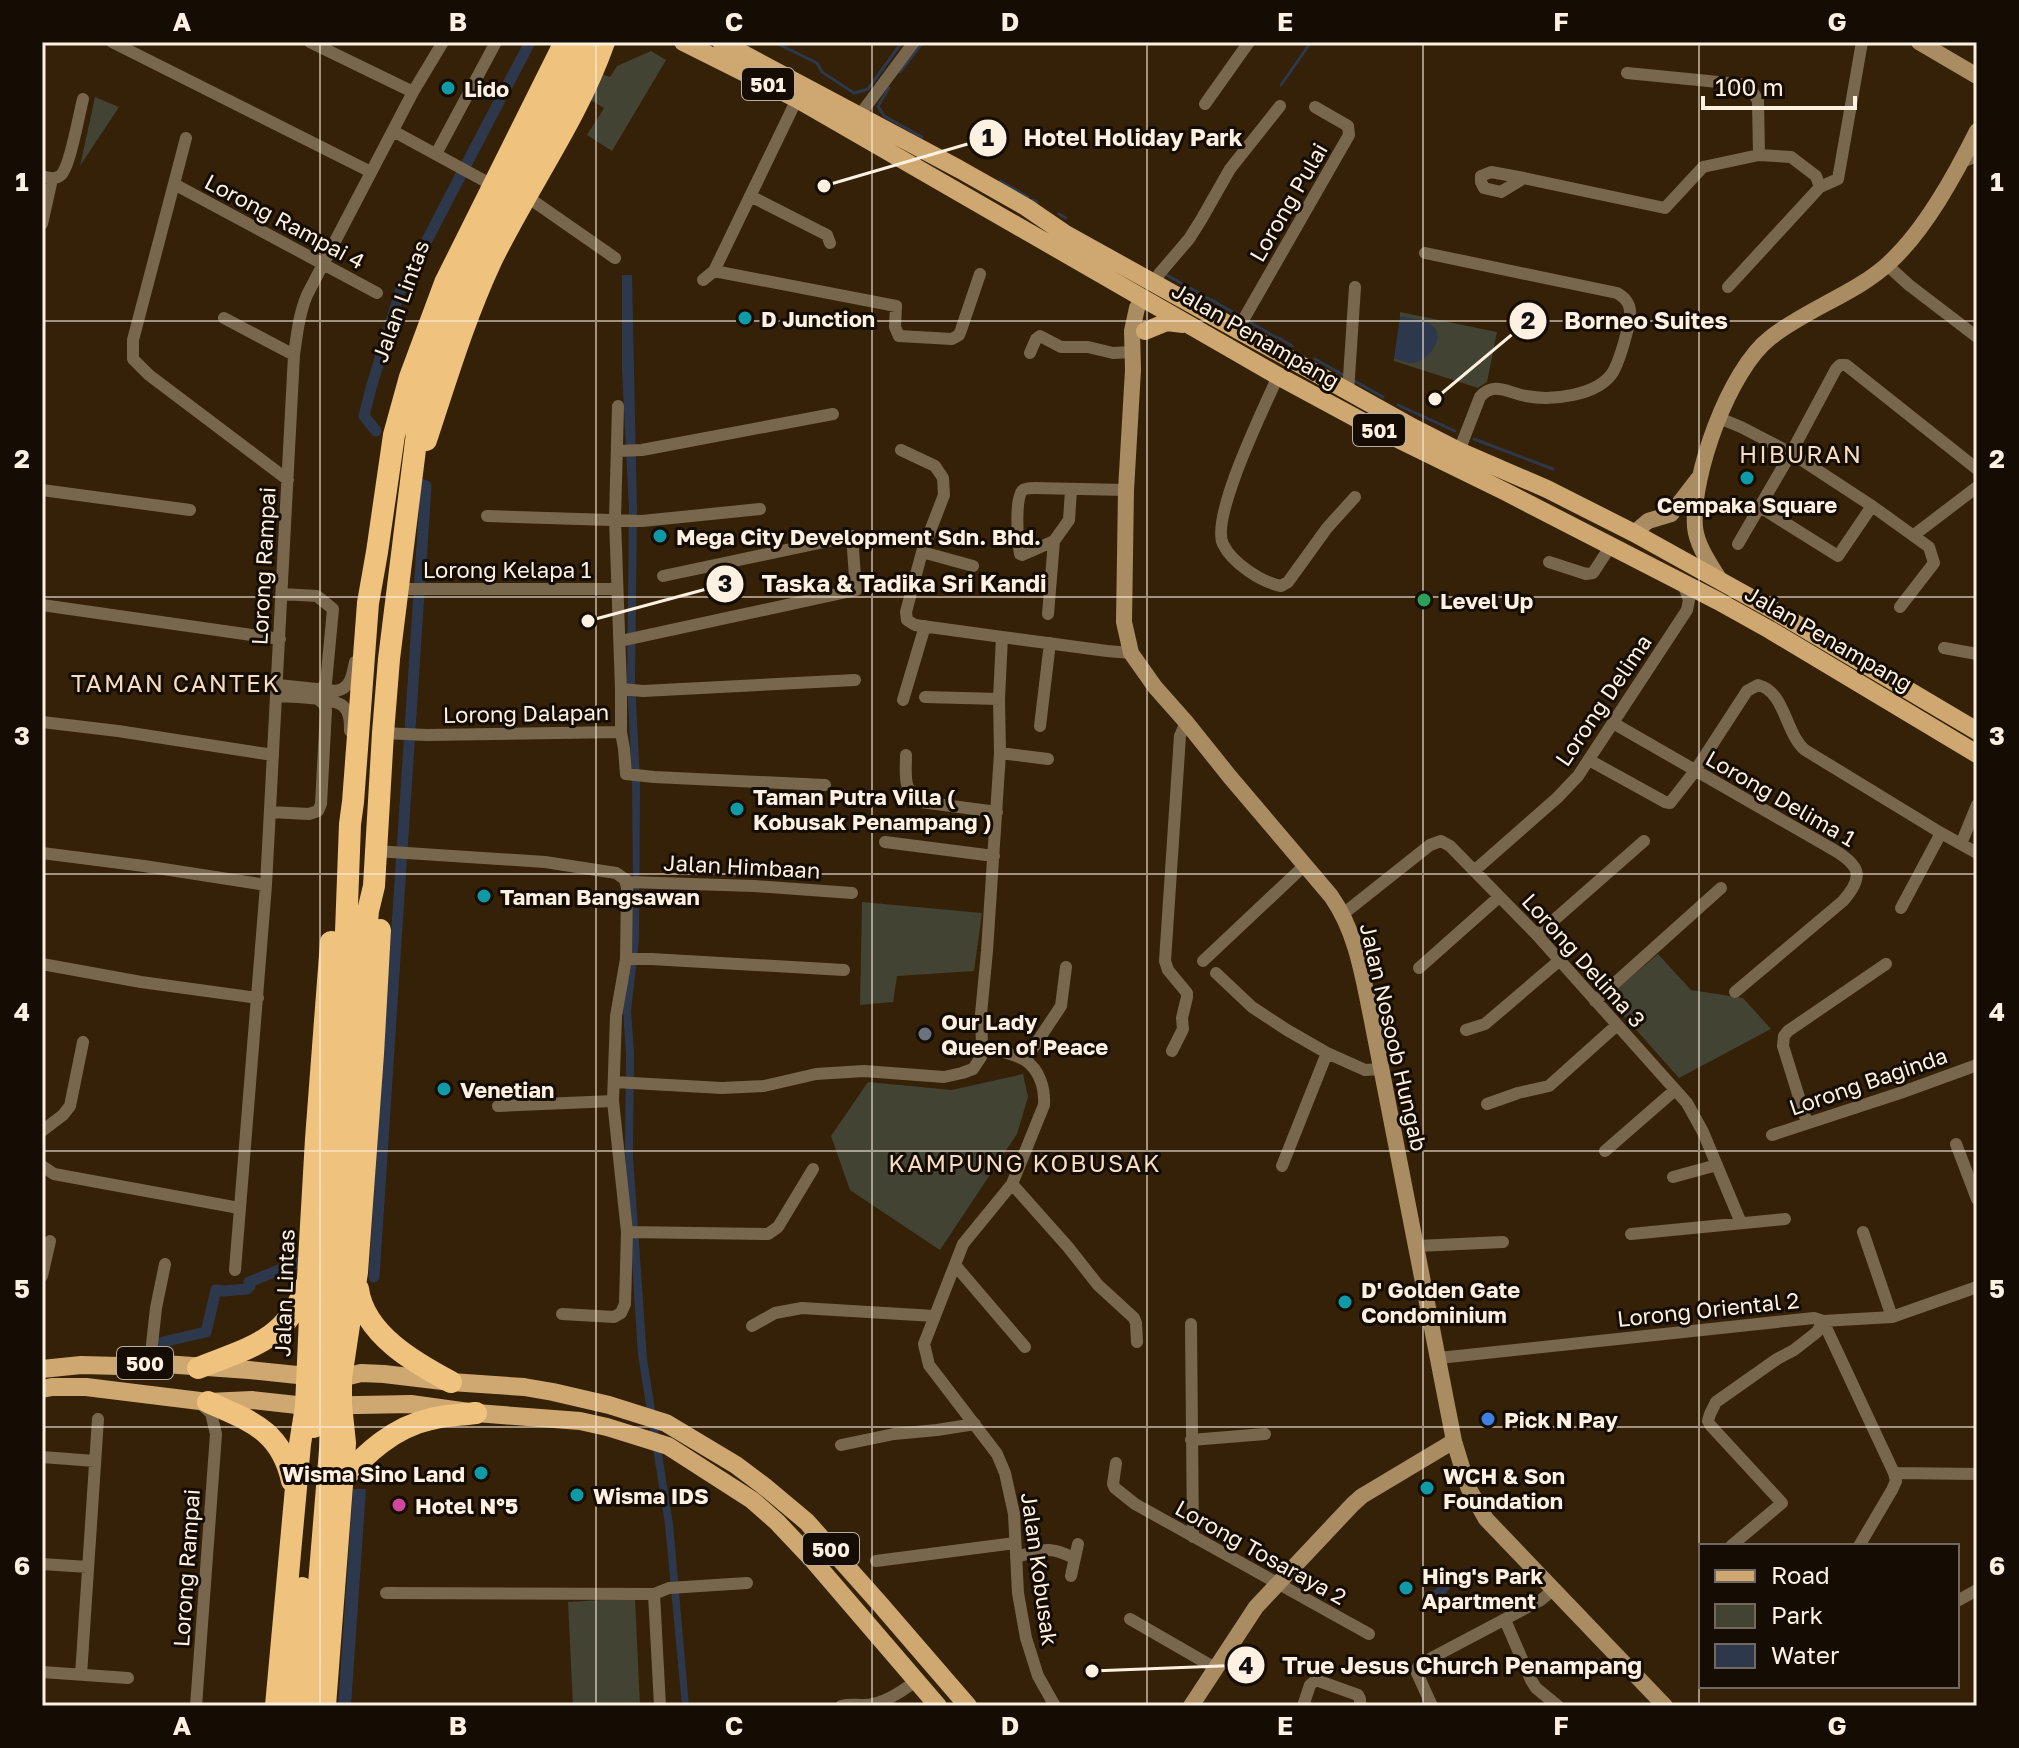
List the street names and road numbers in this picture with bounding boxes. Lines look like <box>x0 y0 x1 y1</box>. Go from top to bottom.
road number: 501 <box>742 68 794 100</box>
street label: Lorong Pulai <box>1243 138 1333 266</box>
street label: Lorong Rampai 4 <box>200 168 370 274</box>
street label: Jalan Lintas <box>365 236 435 366</box>
street label: Jalan Penampang <box>1168 276 1344 394</box>
road number: 501 <box>1353 414 1405 446</box>
street label: Lorong Rampai <box>245 486 281 646</box>
street label: Lorong Kelapa 1 <box>423 556 592 583</box>
street label: Jalan Penampang <box>1741 579 1917 697</box>
street label: Lorong Delima <box>1549 629 1657 771</box>
street label: Lorong Dalapan <box>443 698 609 728</box>
street label: Lorong Delima 1 <box>1701 744 1861 852</box>
street label: Jalan Himbaan <box>663 848 821 884</box>
street label: Lorong Delima 3 <box>1517 887 1651 1033</box>
street label: Jalan Nosoob Hungab <box>1355 920 1433 1154</box>
street label: Lorong Baginda <box>1785 1041 1951 1121</box>
street label: Jalan Lintas <box>268 1229 300 1357</box>
street label: Lorong Oriental 2 <box>1616 1286 1800 1332</box>
road number: 500 <box>117 1347 173 1379</box>
street label: Lorong Rampai <box>167 1488 205 1648</box>
street label: Jalan Kobusak <box>1016 1491 1064 1647</box>
street label: Lorong Tosaraya 2 <box>1171 1494 1351 1610</box>
road number: 500 <box>803 1533 859 1565</box>

